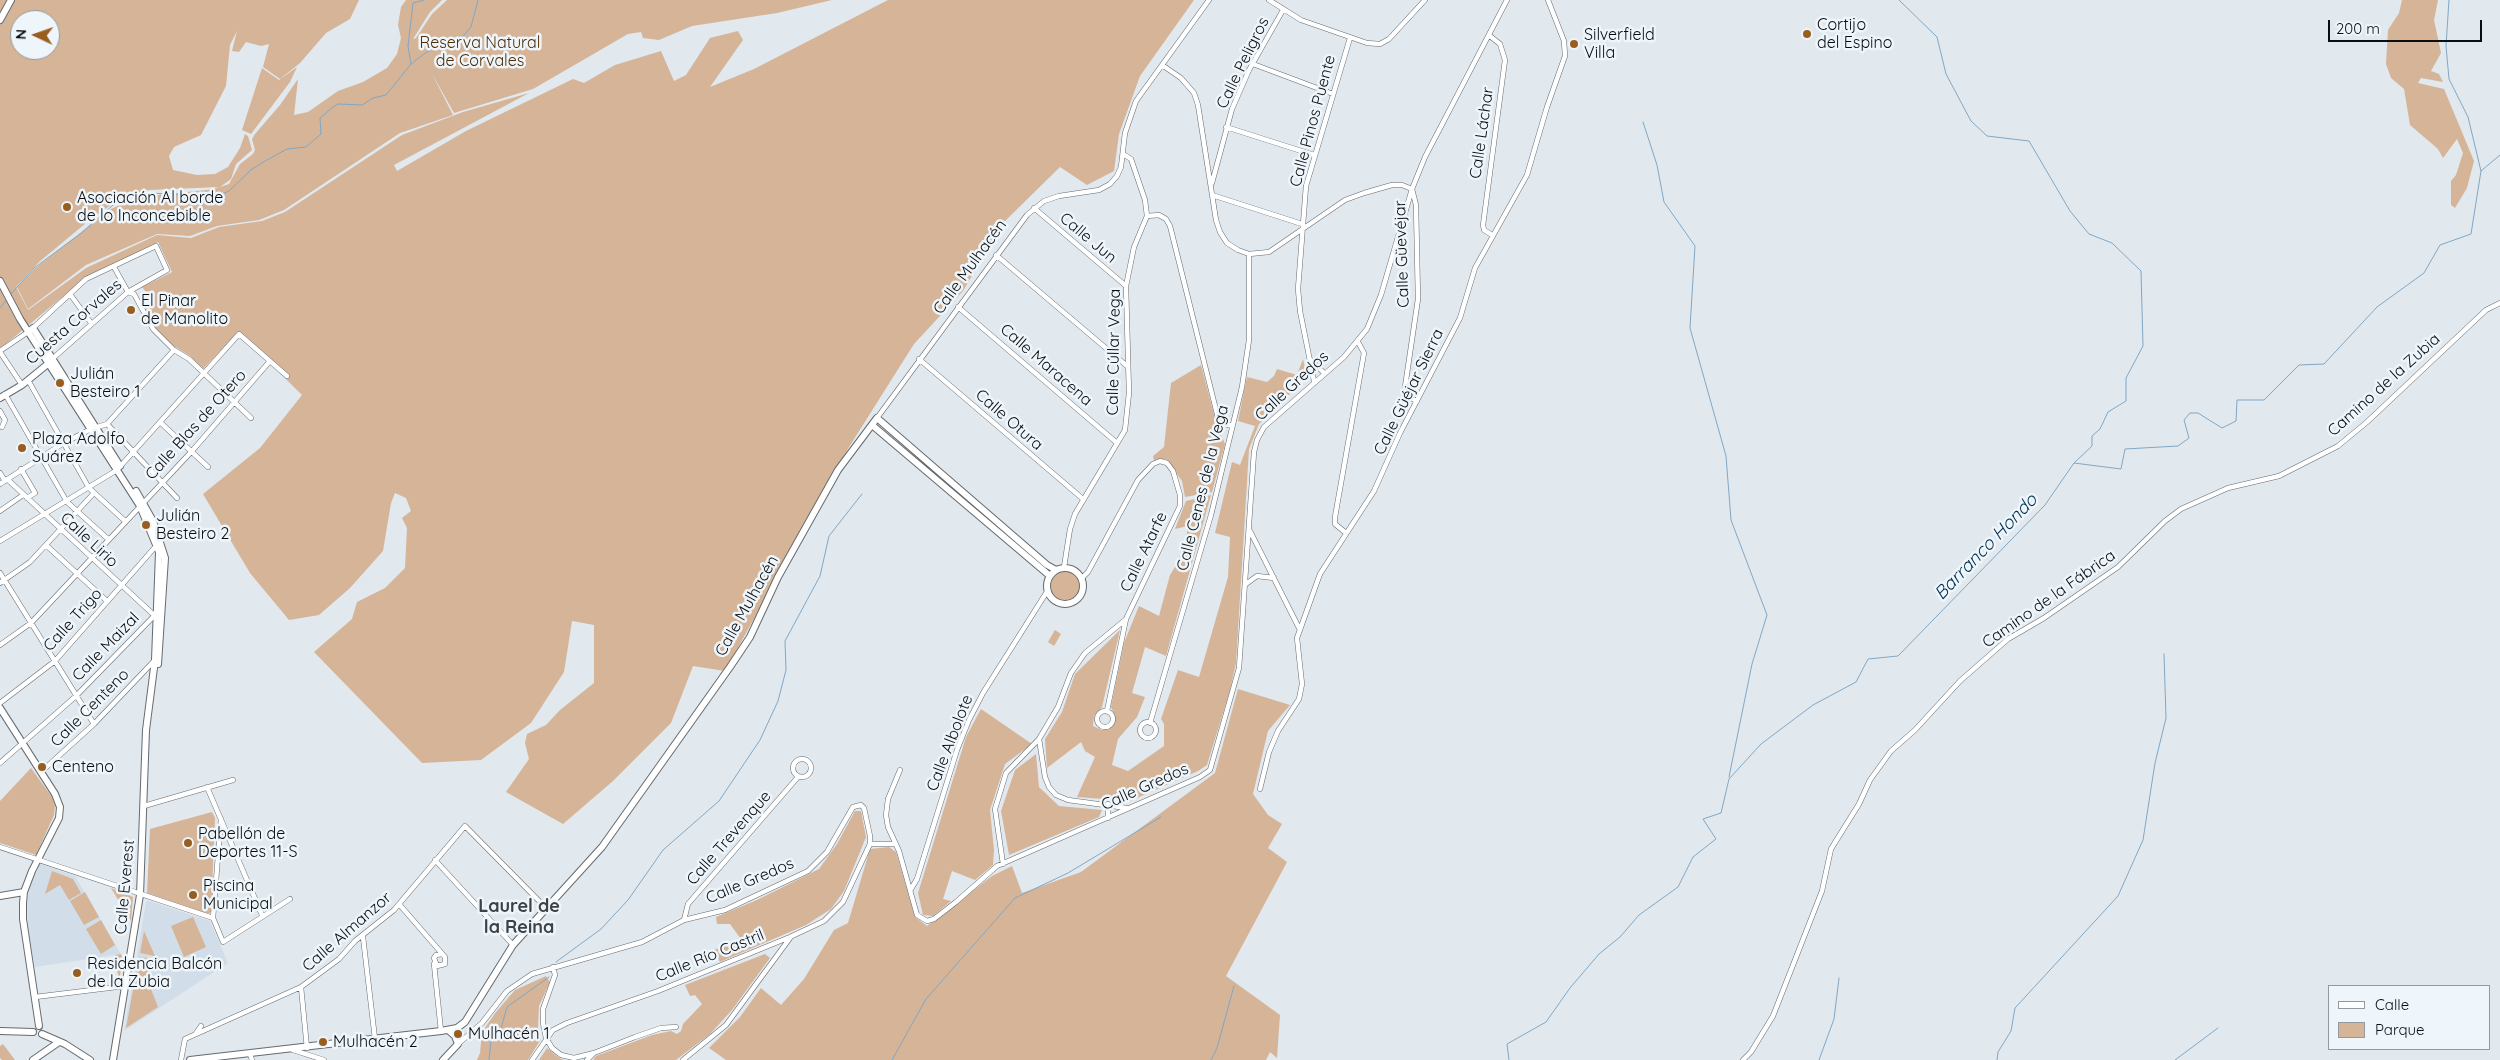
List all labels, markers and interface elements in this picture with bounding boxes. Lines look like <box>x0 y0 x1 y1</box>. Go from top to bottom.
north arrow <box>10 10 60 60</box>
scale bar <box>2330 10 2484 42</box>
street label: Calle Peligros <box>1213 14 1273 112</box>
place label: Cortijo del Espino <box>1817 15 1892 53</box>
text: 200 m <box>2336 19 2380 38</box>
place label: Silverfield Villa <box>1584 25 1655 63</box>
marker: Cortijo del Espino <box>1801 28 1813 40</box>
text: N <box>12 29 30 40</box>
park label: Reserva Natural de Corvales <box>420 33 540 71</box>
marker: Silverfield Villa <box>1568 38 1580 50</box>
street label: Calle Pinos Puente <box>1286 53 1340 189</box>
street label: Calle Láchar <box>1466 86 1498 180</box>
place label: Asociación Al borde de lo Inconcebible <box>77 188 223 226</box>
street label: Calle Güevéjar <box>1391 200 1413 308</box>
marker: Asociación Al borde de lo Inconcebible <box>61 201 73 213</box>
street label: Calle Jun <box>1056 209 1120 267</box>
street label: Calle Mulhacén <box>929 216 1011 318</box>
street label: Cuesta Corvales <box>22 275 126 369</box>
street label: Calle Cúllar Vega <box>1103 288 1125 416</box>
place label: El Pinar de Manolito <box>141 291 228 329</box>
marker: El Pinar de Manolito <box>125 304 137 316</box>
street label: Calle Maracena <box>996 320 1096 410</box>
street label: Calle Güéjar Sierra <box>1370 326 1448 458</box>
street label: Camino de la Zubia <box>2324 330 2444 440</box>
street label: Calle Gredos <box>1251 347 1333 425</box>
place label: Julián Besteiro 1 <box>70 364 141 402</box>
street label: Calle Blas de Otero <box>141 366 251 484</box>
marker: Julián Besteiro 1 <box>54 377 66 389</box>
street label: Calle Otura <box>971 385 1047 455</box>
street label: Calle Cenes de la Vega <box>1173 403 1233 573</box>
place label: Plaza Adolfo Suárez <box>32 429 125 467</box>
marker: Plaza Adolfo Suárez <box>16 442 28 454</box>
water label: Barranco Hondo <box>1930 490 2042 604</box>
place label: Julián Besteiro 2 <box>156 506 229 544</box>
street label: Calle Lirio <box>56 508 122 572</box>
street label: Calle Atarfe <box>1116 509 1172 595</box>
marker: Julián Besteiro 2 <box>140 519 152 531</box>
street label: Camino de la Fábrica <box>1979 546 2119 652</box>
street label: Calle Mulhacén <box>711 552 783 660</box>
street label: Calle Trigo <box>40 584 106 656</box>
street label: Calle Maizal <box>68 609 144 685</box>
street label: Calle Centeno <box>47 665 133 751</box>
street label: Calle Albolote <box>923 692 977 794</box>
place label: Centeno <box>52 757 114 777</box>
street label: Calle Gredos <box>1098 759 1192 815</box>
marker: Centeno <box>36 761 48 773</box>
street label: Calle Trevenque <box>683 787 775 889</box>
place label: Pabellón de Deportes 11-S <box>198 824 298 862</box>
marker: Pabellón de Deportes 11-S <box>182 837 194 849</box>
street label: Calle Everest <box>111 839 139 935</box>
street label: Calle Gredos <box>703 854 797 908</box>
place label: Piscina Municipal <box>203 876 273 914</box>
street label: Calle Almanzor <box>299 888 395 976</box>
marker: Piscina Municipal <box>187 889 199 901</box>
district label: Laurel de la Reina <box>478 896 560 939</box>
street label: Calle Río Castril <box>653 926 767 986</box>
place label: Residencia Balcón de la Zubia <box>87 954 222 992</box>
marker: Residencia Balcón de la Zubia <box>71 967 83 979</box>
legend <box>2328 985 2490 1050</box>
text: Calle <box>2375 995 2409 1014</box>
text: Parque <box>2375 1020 2425 1039</box>
place label: Mulhacén 1 <box>468 1024 550 1044</box>
marker: Mulhacén 1 <box>452 1028 464 1040</box>
place label: Mulhacén 2 <box>333 1032 418 1052</box>
marker: Mulhacén 2 <box>317 1036 329 1048</box>

